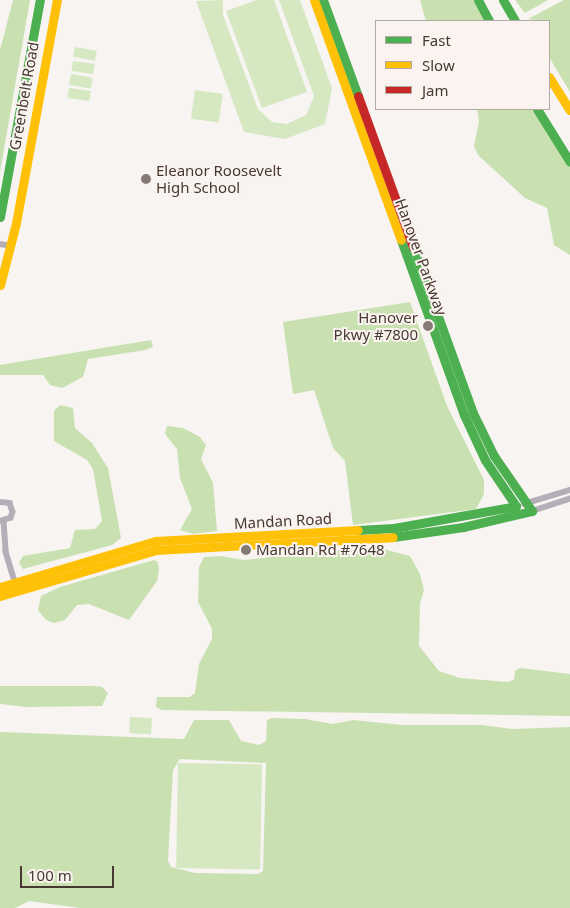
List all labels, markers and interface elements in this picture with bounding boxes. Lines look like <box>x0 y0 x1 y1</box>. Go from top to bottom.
legend <box>375 20 550 110</box>
text: Fast <box>422 30 451 50</box>
street label: Greenbelt Road <box>6 40 42 152</box>
text: Slow <box>422 55 455 75</box>
text: Jam <box>422 80 449 100</box>
place label: Eleanor Roosevelt High School <box>156 161 282 196</box>
marker: Eleanor Roosevelt High School <box>140 173 152 185</box>
street label: Hanover Parkway <box>391 196 451 318</box>
place label: Hanover Pkwy #7800 <box>334 308 418 343</box>
marker: Hanover Pkwy #7800 <box>422 320 434 332</box>
street label: Mandan Road <box>234 509 332 533</box>
place label: Mandan Rd #7648 <box>256 541 385 559</box>
marker: Mandan Rd #7648 <box>240 544 252 556</box>
scale bar <box>22 856 116 888</box>
text: 100 m <box>28 865 72 885</box>

